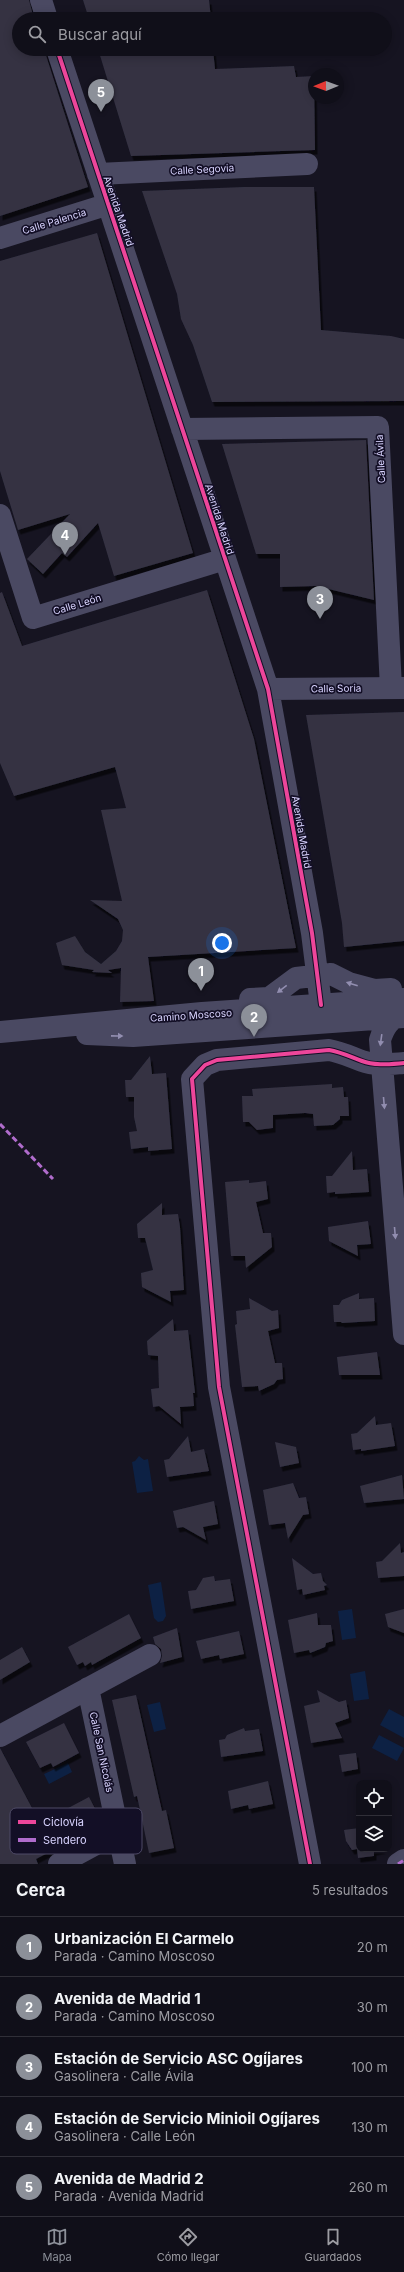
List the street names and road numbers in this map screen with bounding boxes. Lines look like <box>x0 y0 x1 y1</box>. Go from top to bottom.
street label: Calle Segovia <box>170 161 234 177</box>
street label: Avenida Madrid <box>101 174 137 248</box>
street label: Calle Palencia <box>21 206 87 236</box>
street label: Calle Ávila <box>372 434 387 484</box>
street label: Avenida Madrid <box>203 482 237 556</box>
street label: Calle León <box>51 591 103 617</box>
street label: Calle Soria <box>311 682 361 694</box>
street label: Avenida Madrid <box>290 795 314 869</box>
street label: Camino Moscoso <box>150 1006 232 1024</box>
street label: Calle San Nicolás <box>88 1711 116 1793</box>

